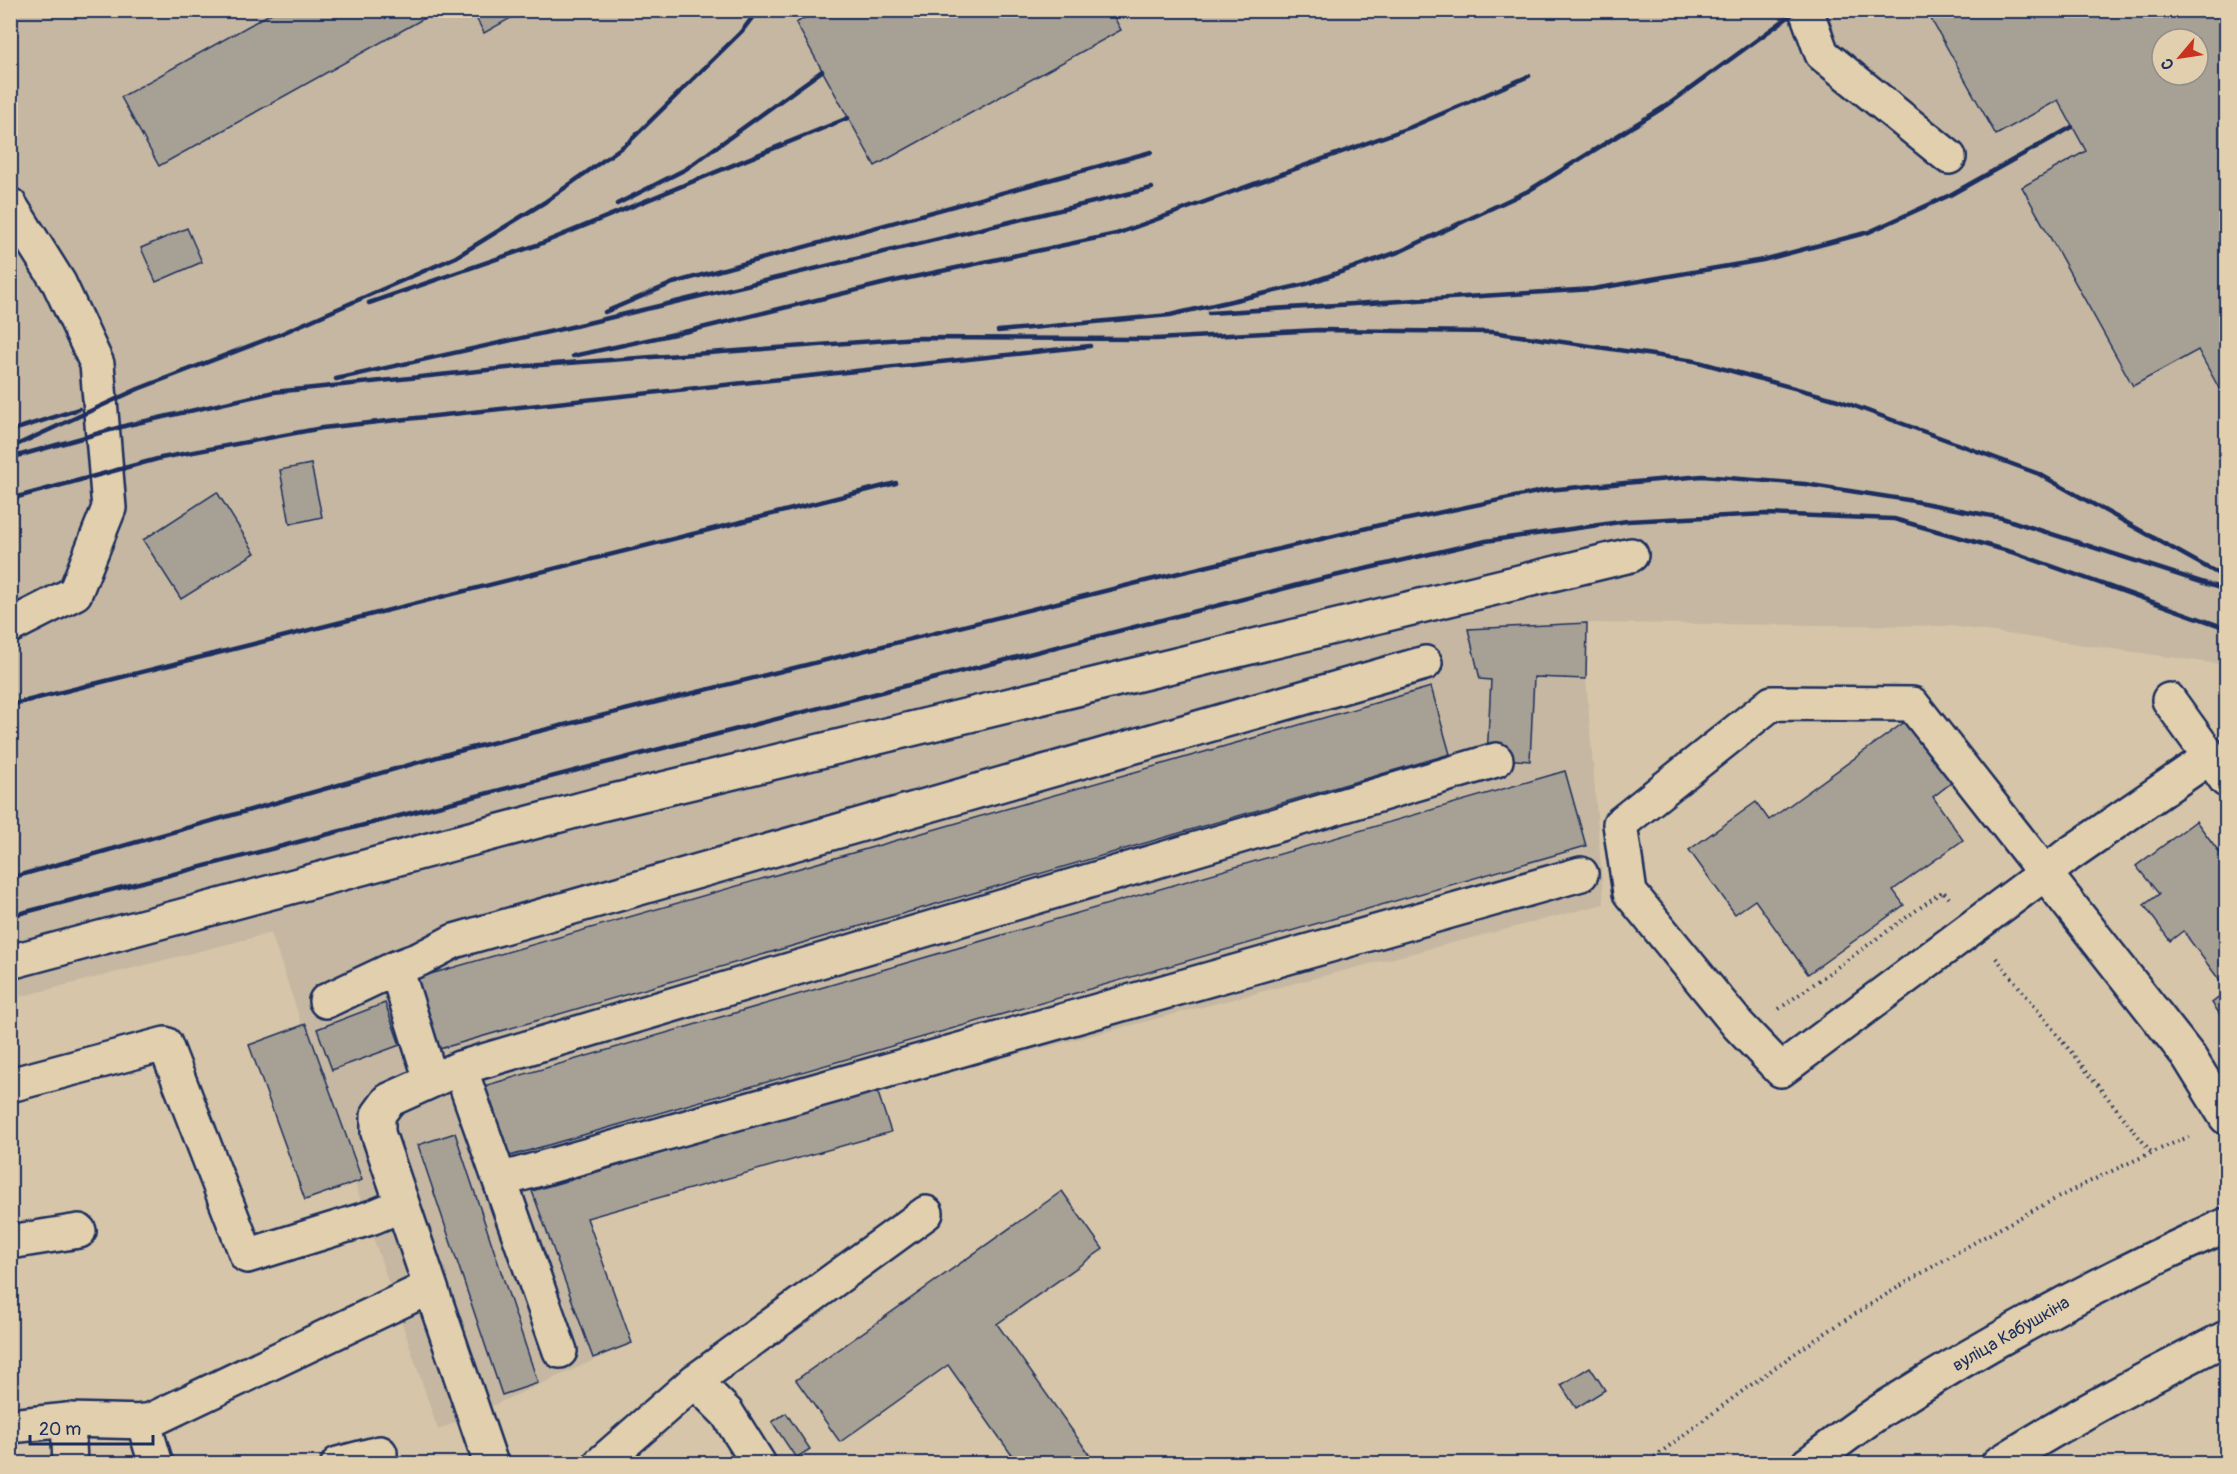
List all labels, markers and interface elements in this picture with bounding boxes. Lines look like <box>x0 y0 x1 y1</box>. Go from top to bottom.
north arrow <box>2150 27 2210 87</box>
text: С <box>2157 55 2179 73</box>
street label: вуліца Кабушкіна <box>1948 1291 2074 1377</box>
scale bar <box>30 1408 153 1446</box>
text: 20 m <box>39 1418 81 1441</box>

